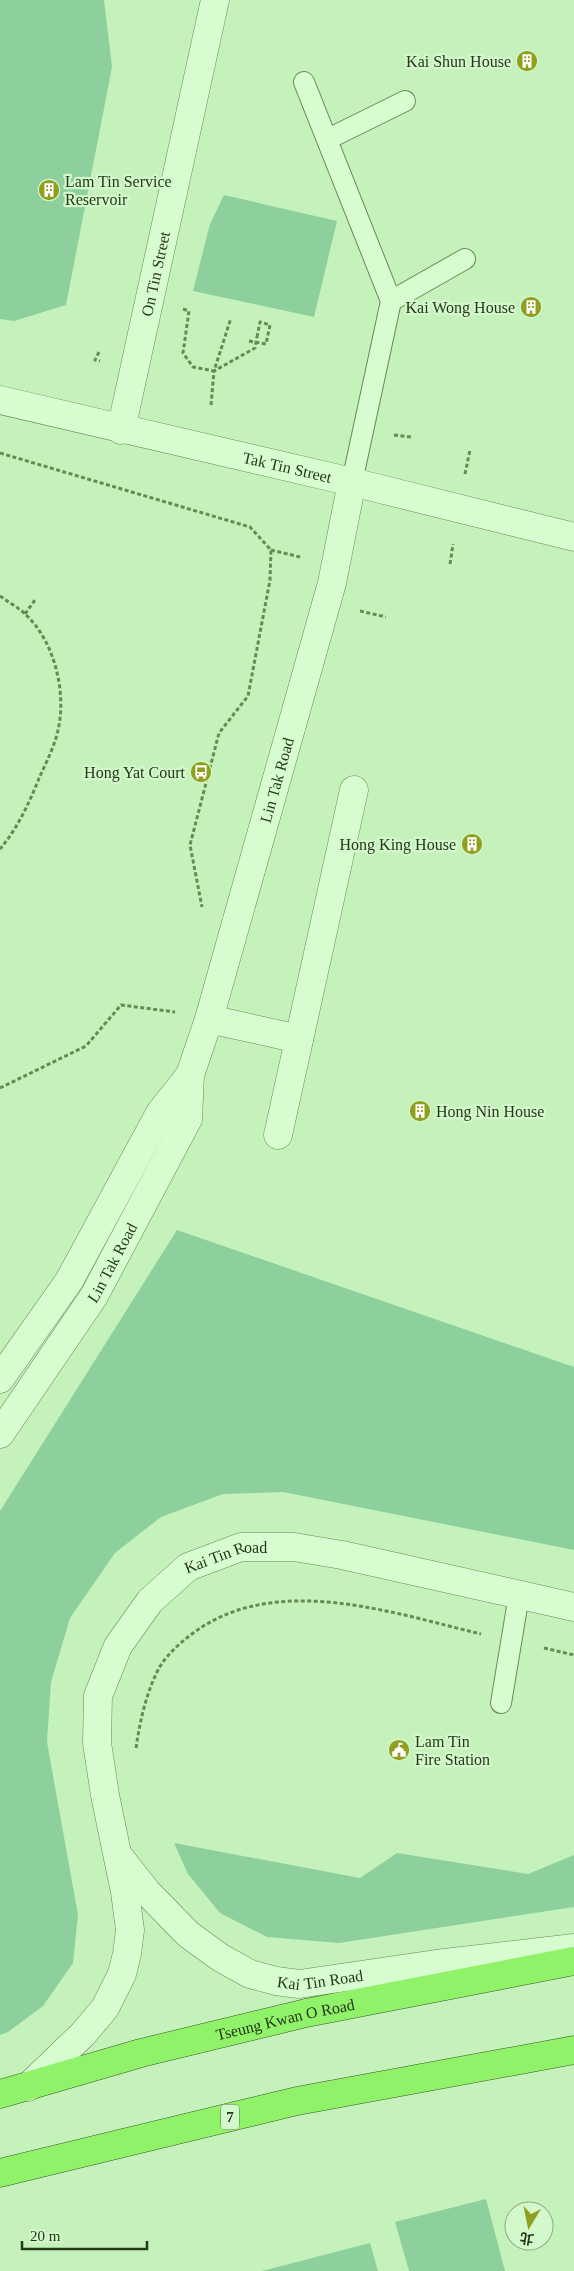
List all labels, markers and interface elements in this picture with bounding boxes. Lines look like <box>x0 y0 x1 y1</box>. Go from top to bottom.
building icon: Kai Shun House <box>515 49 539 73</box>
place label: Kai Shun House <box>406 53 511 70</box>
place label: Lam Tin Service Reservoir <box>65 173 172 208</box>
building icon: Lam Tin Service Reservoir <box>37 178 61 202</box>
street label: On Tin Street <box>138 229 173 318</box>
building icon: Kai Wong House <box>519 295 543 319</box>
place label: Kai Wong House <box>405 299 515 317</box>
street label: Tak Tin Street <box>241 448 334 486</box>
street label: Lin Tak Road <box>256 735 297 824</box>
bus stop icon: Hong Yat Court <box>189 760 213 784</box>
place label: Hong Yat Court <box>84 764 186 782</box>
building icon: Hong King House <box>460 832 484 856</box>
place label: Hong King House <box>340 836 456 854</box>
building icon: Hong Nin House <box>408 1099 432 1123</box>
place label: Hong Nin House <box>436 1103 544 1121</box>
street label: Lin Tak Road <box>84 1220 140 1306</box>
street label: Kai Tin Road <box>182 1538 267 1576</box>
place label: Lam Tin Fire Station <box>415 1733 490 1768</box>
public building icon: Lam Tin Fire Station <box>387 1738 411 1762</box>
street label: Kai Tin Road <box>276 1966 364 1993</box>
street label: Tseung Kwan O Road <box>214 1995 356 2043</box>
road number: 7 <box>221 2104 239 2130</box>
north arrow <box>504 2201 554 2251</box>
scale bar <box>22 2218 148 2250</box>
text: 20 m <box>30 2228 61 2244</box>
text: 北 <box>519 2230 535 2247</box>

